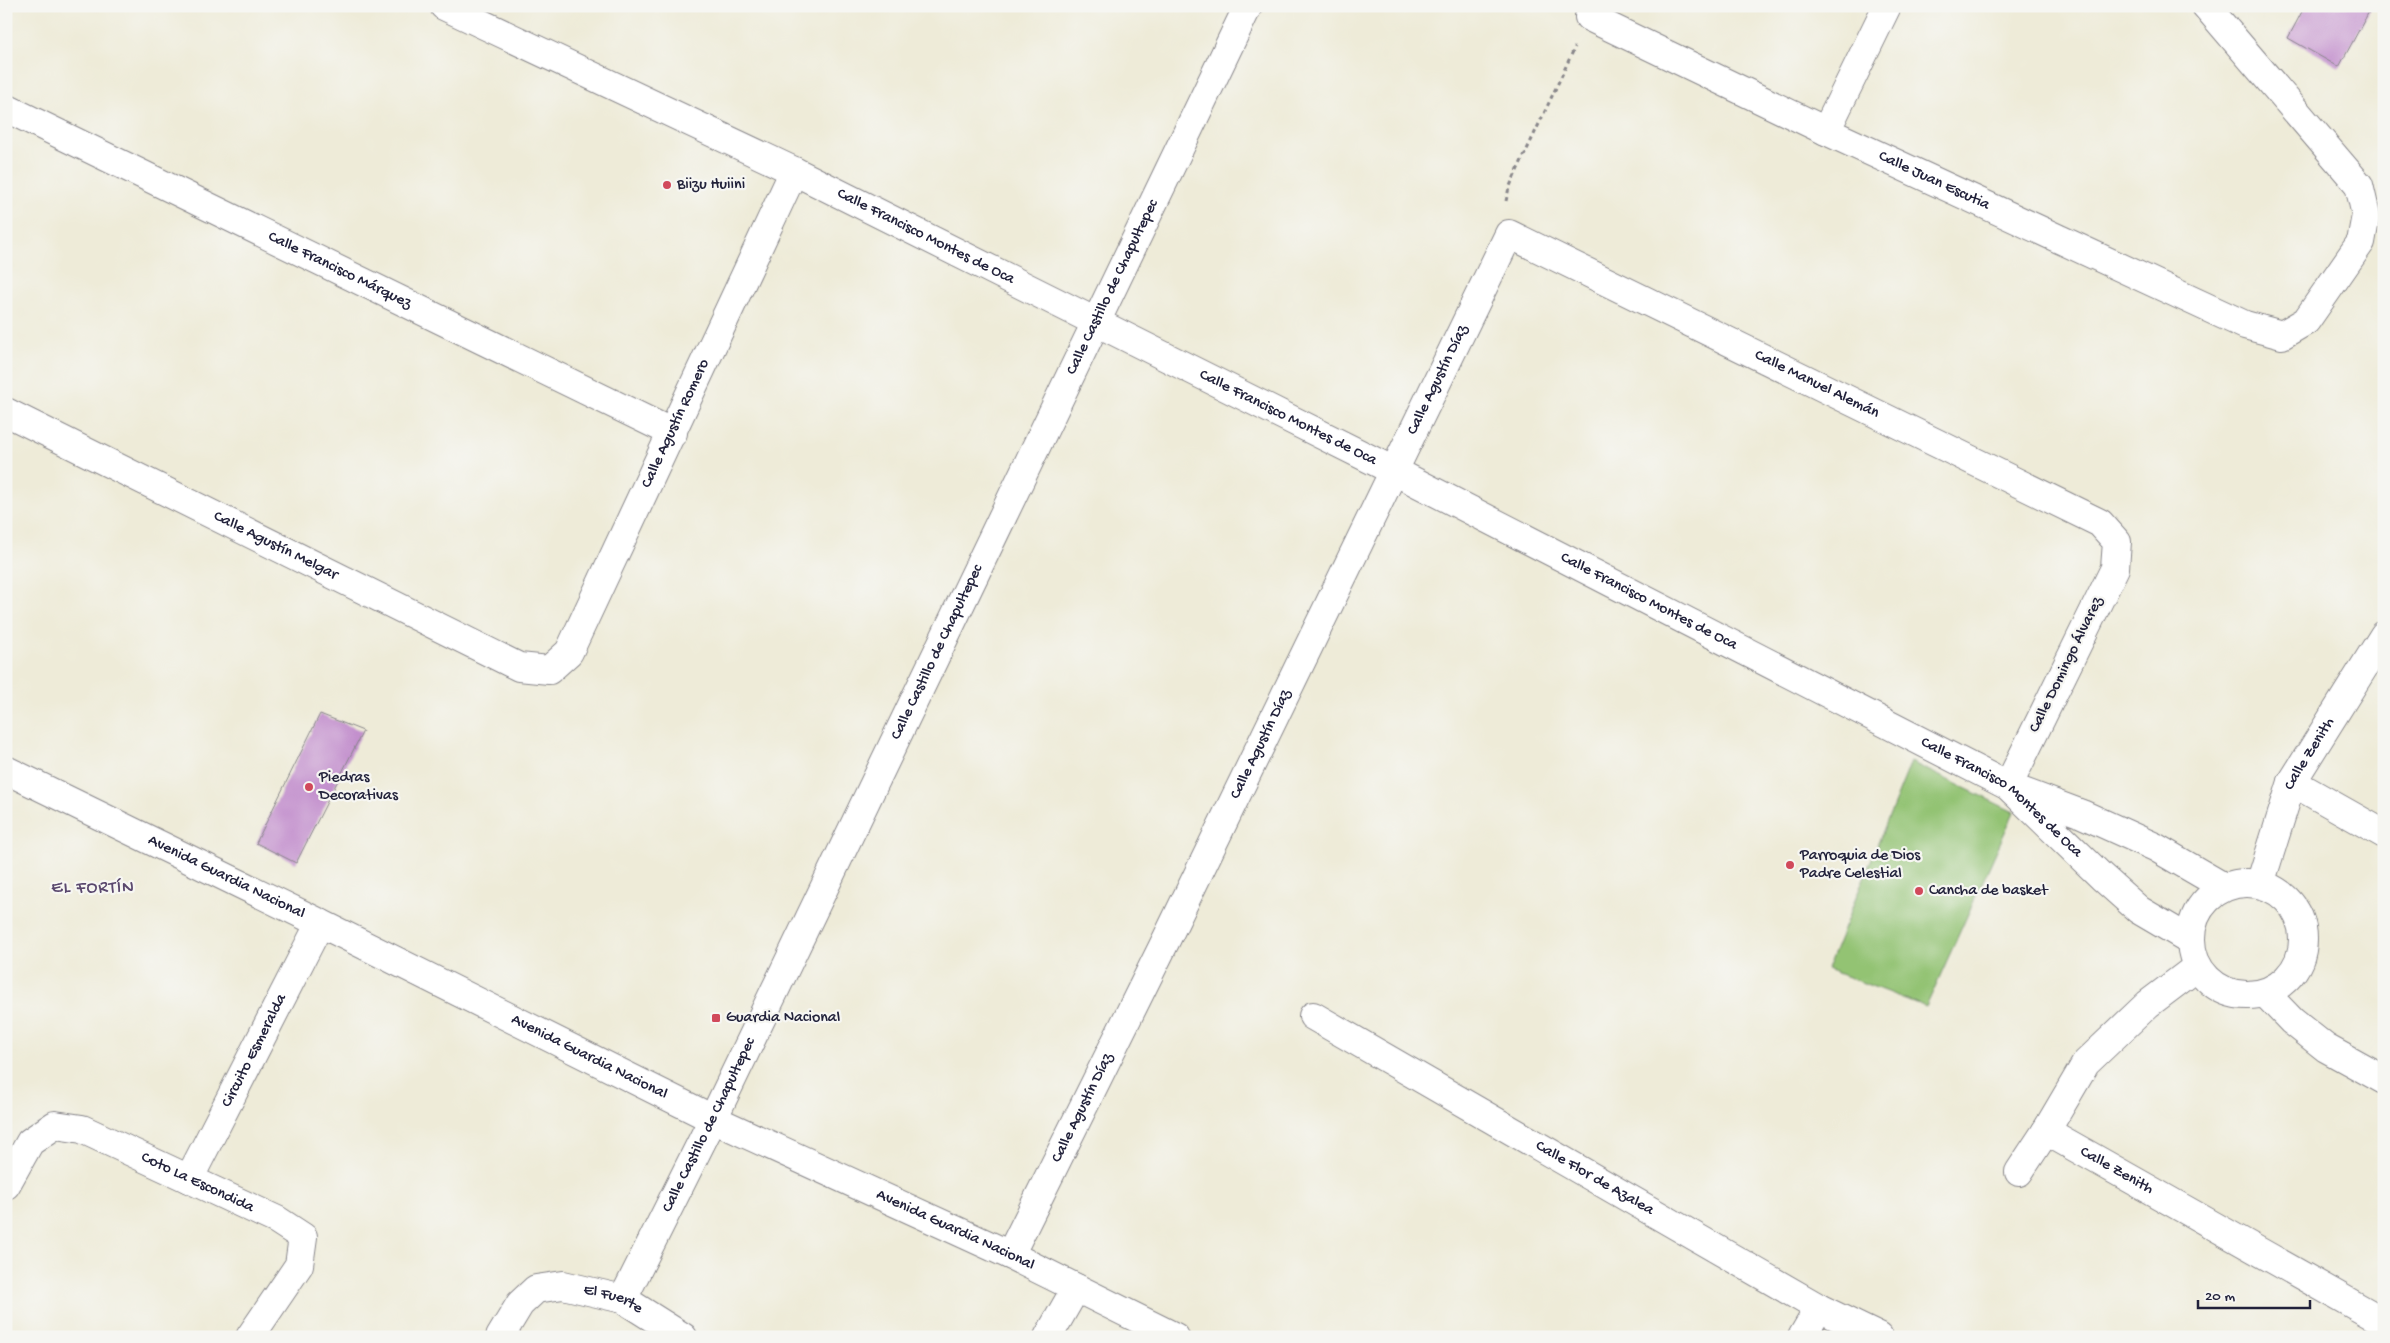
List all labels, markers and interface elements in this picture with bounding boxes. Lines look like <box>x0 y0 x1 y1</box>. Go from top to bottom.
street label: Calle Juan Escutia <box>1875 147 1994 215</box>
place label: Biizu Huiini <box>676 176 745 195</box>
marker: Biizu Huiini <box>661 179 673 191</box>
street label: Calle Francisco Montes de Oca <box>833 184 1019 290</box>
street label: Calle Castillo de Chapultepec <box>1063 196 1163 378</box>
street label: Calle Francisco Márquez <box>265 227 415 314</box>
street label: Calle Agustín Díaz <box>1403 321 1473 438</box>
street label: Calle Manuel Alemán <box>1751 346 1883 423</box>
street label: Calle Agustín Romero <box>637 356 714 491</box>
street label: Calle Francisco Montes de Oca <box>1196 365 1381 471</box>
street label: Calle Agustín Melgar <box>210 507 342 585</box>
street label: Calle Francisco Montes de Oca <box>1557 548 1741 655</box>
street label: Calle Castillo de Chapultepec <box>887 561 988 743</box>
street label: Calle Domingo Álvarez <box>2025 593 2109 736</box>
street label: Calle Agustín Díaz <box>1226 685 1296 802</box>
street label: Calle Zenith <box>2281 714 2339 792</box>
street label: Calle Francisco Montes de Oca <box>1917 733 2087 863</box>
place label: Piedras Decorativas <box>318 769 399 806</box>
marker: Piedras Decorativas <box>303 781 315 793</box>
street label: Avenida Guardia Nacional <box>145 831 308 924</box>
place label: Parroquia de Dios Padre Celestial <box>1799 847 1921 884</box>
marker: Parroquia de Dios Padre Celestial <box>1784 859 1796 871</box>
district label: EL FORTÍN <box>51 878 135 899</box>
place label: Cancha de basket <box>1929 882 2049 901</box>
marker: Cancha de basket <box>1913 885 1925 897</box>
street label: Circuito Esmeralda <box>218 990 292 1111</box>
place label: Guardia Nacional <box>726 1009 840 1028</box>
street label: Avenida Guardia Nacional <box>508 1010 670 1104</box>
marker: Guardia Nacional <box>710 1012 722 1024</box>
street label: Calle Castillo de Chapultepec <box>658 1034 760 1216</box>
street label: Calle Agustín Díaz <box>1048 1049 1118 1166</box>
street label: Calle Flor de Azalea <box>1532 1137 1658 1221</box>
street label: Calle Zenith <box>2076 1143 2157 1199</box>
street label: Coto La Escondida <box>138 1148 258 1218</box>
street label: Avenida Guardia Nacional <box>873 1185 1038 1275</box>
scale bar <box>2198 1278 2310 1310</box>
street label: El Fuerte <box>582 1281 647 1319</box>
text: 20 m <box>2205 1288 2235 1306</box>

